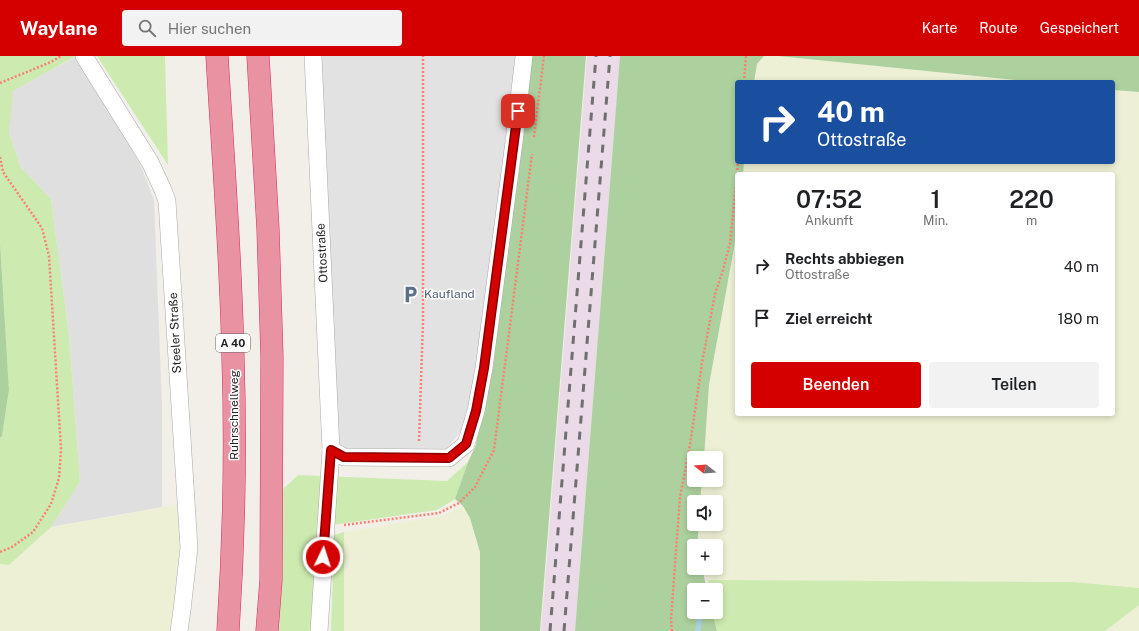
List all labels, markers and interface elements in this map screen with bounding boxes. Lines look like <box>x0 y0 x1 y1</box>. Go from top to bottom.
search box <box>122 10 402 46</box>
text: Waylane <box>20 17 98 39</box>
icon: search <box>136 17 158 39</box>
text: Hier suchen <box>168 20 251 37</box>
text: Karte <box>922 20 957 36</box>
text: Route <box>979 20 1018 36</box>
text: Gespeichert <box>1040 20 1119 36</box>
pin <box>501 94 535 128</box>
text: 40 m <box>817 95 885 128</box>
icon: right <box>751 96 803 148</box>
icon: arrive <box>507 100 529 122</box>
text: Ottostraße <box>817 129 906 150</box>
text: 07:52 <box>796 185 862 213</box>
text: 1 <box>931 185 941 213</box>
text: 220 <box>1009 185 1054 213</box>
text: Ankunft <box>805 213 853 228</box>
text: Min. <box>923 213 948 228</box>
text: m <box>1026 213 1037 228</box>
street label: Ottostraße <box>313 223 331 283</box>
text: Rechts abbiegen <box>785 250 904 267</box>
icon: right <box>751 255 773 277</box>
text: 40 m <box>1064 258 1099 275</box>
text: Ottostraße <box>785 267 850 282</box>
parking icon: Kaufland <box>401 284 421 304</box>
place label: Kaufland <box>424 287 475 301</box>
street label: Steeler Straße <box>166 292 184 374</box>
icon: arrive <box>751 307 773 329</box>
text: Ziel erreicht <box>785 310 872 327</box>
text: 180 m <box>1057 310 1099 327</box>
road number: A 40 <box>216 334 250 352</box>
button: Beenden <box>751 362 921 408</box>
button: Teilen <box>929 362 1099 408</box>
street label: Ruhrschnellweg <box>227 370 241 460</box>
north arrow <box>687 451 723 487</box>
map controls <box>687 451 723 619</box>
button: sound <box>687 495 723 531</box>
position arrow <box>302 536 344 578</box>
button: + <box>687 539 723 575</box>
button: − <box>687 583 723 619</box>

